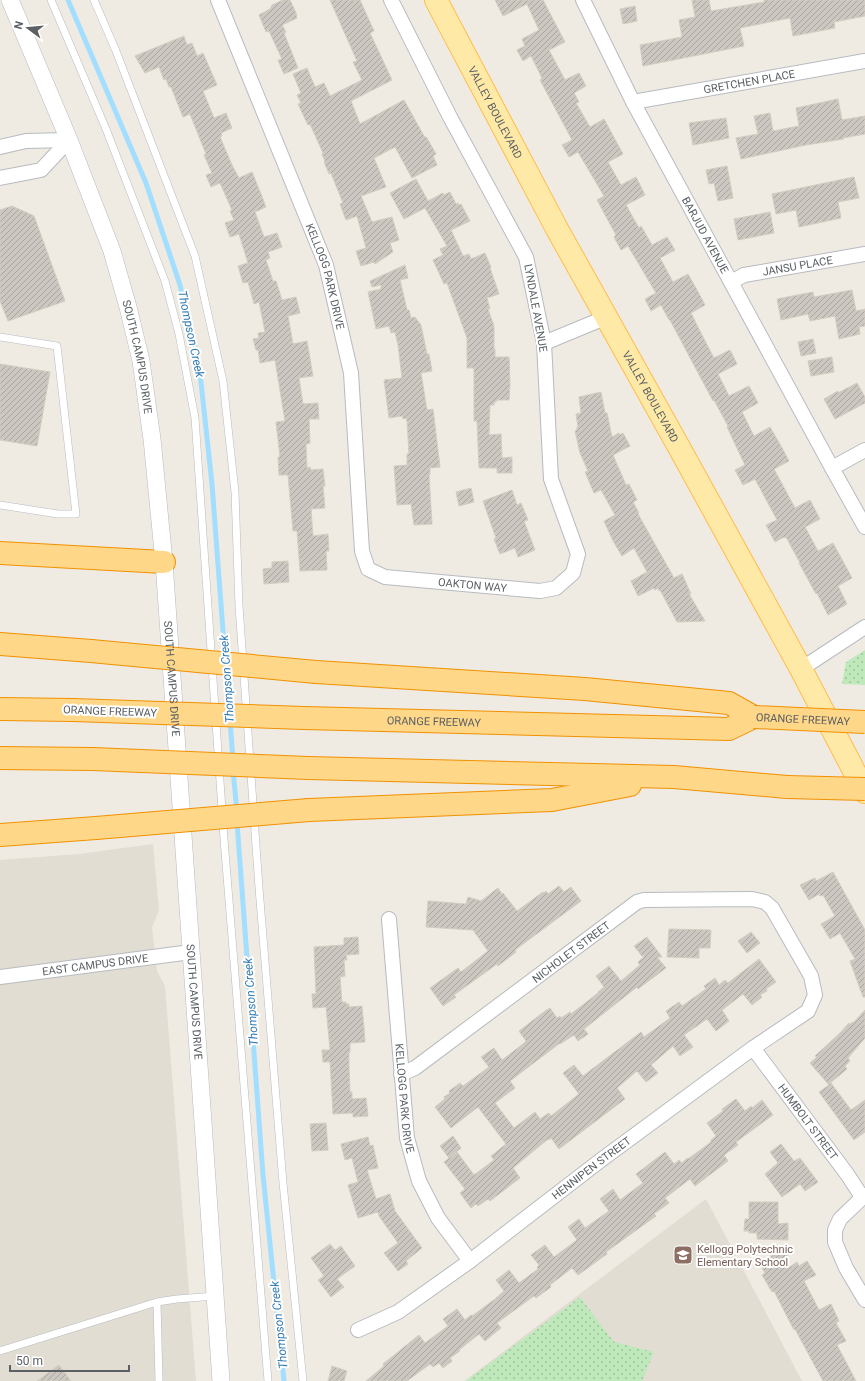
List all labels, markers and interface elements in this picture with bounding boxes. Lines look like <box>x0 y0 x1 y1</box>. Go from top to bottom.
north arrow <box>8 8 48 48</box>
text: N <box>12 20 26 31</box>
street label: VALLEY BOULEVARD <box>465 64 525 161</box>
street label: GRETCHEN PLACE <box>703 68 796 96</box>
street label: BARJUD AVENUE <box>679 195 731 276</box>
street label: KELLOGG PARK DRIVE <box>303 222 347 331</box>
street label: JANSU PLACE <box>761 254 834 279</box>
street label: LYNDALE AVENUE <box>521 263 550 353</box>
water label: Thompson Creek <box>175 289 207 380</box>
street label: SOUTH CAMPUS DRIVE <box>119 298 154 415</box>
street label: VALLEY BOULEVARD <box>619 349 681 445</box>
street label: OAKTON WAY <box>438 576 508 595</box>
street label: SOUTH CAMPUS DRIVE <box>161 620 182 737</box>
water label: Thompson Creek <box>217 633 237 724</box>
street label: ORANGE FREEWAY <box>63 703 158 720</box>
street label: ORANGE FREEWAY <box>756 711 851 728</box>
street label: ORANGE FREEWAY <box>387 714 482 730</box>
street label: NICHOLET STREET <box>530 919 613 986</box>
street label: SOUTH CAMPUS DRIVE <box>184 944 205 1060</box>
street label: EAST CAMPUS DRIVE <box>42 952 149 978</box>
water label: Thompson Creek <box>241 956 261 1047</box>
street label: KELLOGG PARK DRIVE <box>392 1043 417 1155</box>
street label: HUMBOLT STREET <box>775 1081 840 1163</box>
street label: HENNIPEN STREET <box>550 1134 634 1202</box>
place label: Kellogg Polytechnic Elementary School <box>697 1243 793 1269</box>
school or university icon: Kellogg Polytechnic Elementary School <box>672 1244 694 1266</box>
water label: Thompson Creek <box>267 1279 291 1370</box>
scale bar <box>10 1347 129 1373</box>
text: 50 m <box>16 1354 43 1368</box>

